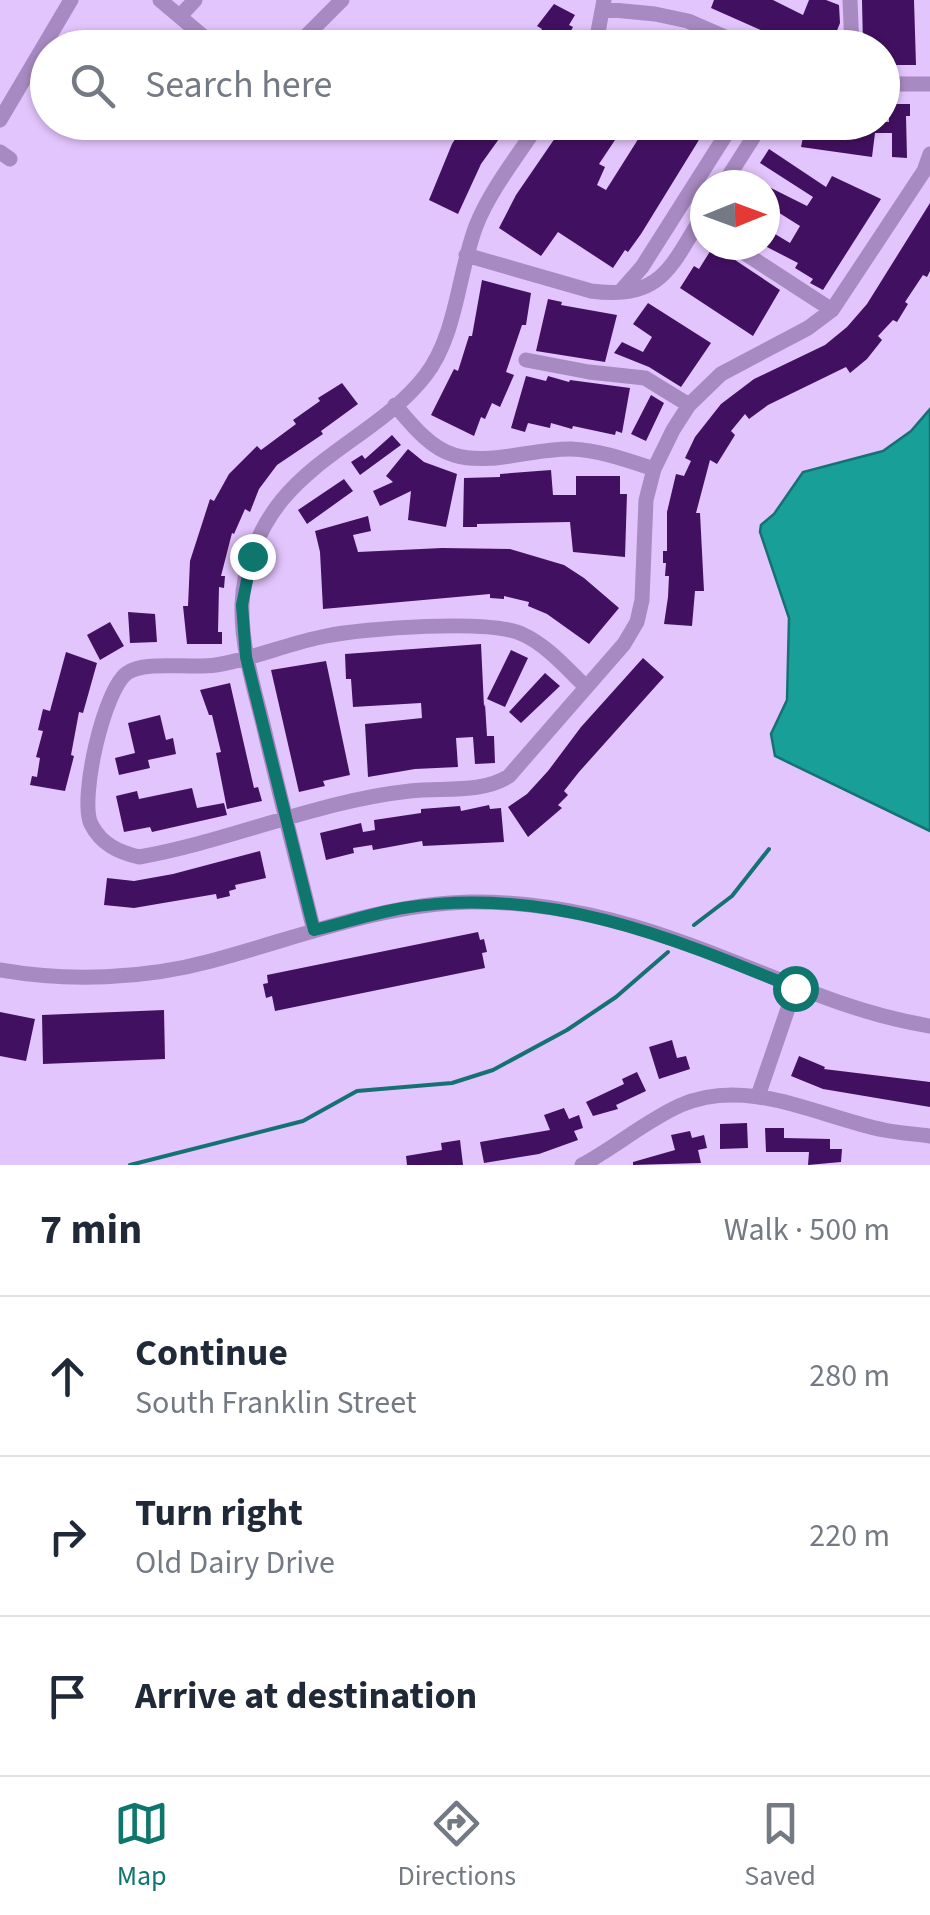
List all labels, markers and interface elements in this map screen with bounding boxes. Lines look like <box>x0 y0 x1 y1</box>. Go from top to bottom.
search box <box>30 30 900 140</box>
icon: search <box>65 58 120 113</box>
text: Search here <box>145 58 332 112</box>
north arrow <box>690 170 780 260</box>
route end <box>230 534 276 580</box>
route start <box>773 966 819 1012</box>
text: 7 min <box>40 1200 142 1260</box>
text: Walk · 500 m <box>724 1207 890 1253</box>
text: Continue <box>135 1326 288 1380</box>
icon: ahead <box>40 1349 95 1404</box>
text: 280 m <box>809 1353 890 1399</box>
text: South Franklin Street <box>135 1380 417 1426</box>
text: Turn right <box>135 1486 303 1540</box>
icon: right <box>40 1509 95 1564</box>
text: 220 m <box>809 1513 890 1559</box>
text: Old Dairy Drive <box>135 1540 335 1586</box>
icon: arrive <box>40 1669 95 1724</box>
text: Arrive at destination <box>135 1669 477 1723</box>
tab: Map <box>114 1796 169 1896</box>
tab: Directions <box>398 1796 516 1896</box>
tab: Saved <box>744 1796 816 1896</box>

